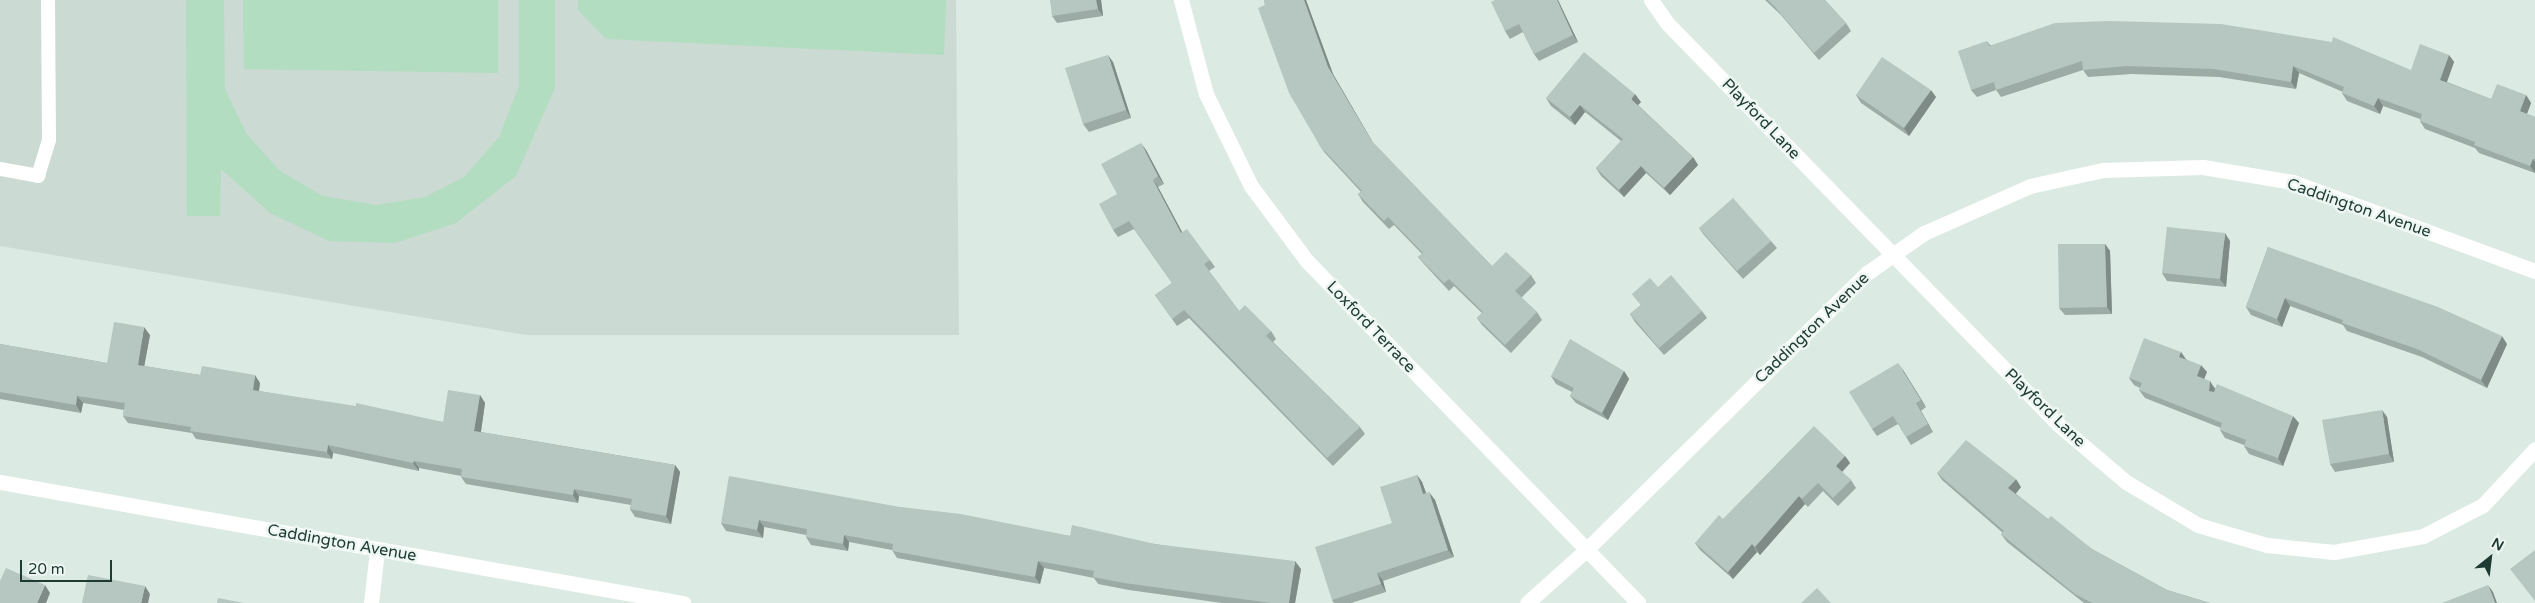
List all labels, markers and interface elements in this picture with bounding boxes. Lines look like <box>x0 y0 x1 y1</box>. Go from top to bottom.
street label: Playford Lane <box>1718 75 1804 163</box>
street label: Caddington Avenue <box>2284 174 2434 242</box>
street label: Caddington Avenue <box>1751 269 1873 387</box>
street label: Loxford Terrace <box>1322 277 1420 377</box>
street label: Playford Lane <box>2001 365 2089 451</box>
street label: Caddington Avenue <box>266 520 418 566</box>
north arrow <box>2465 533 2515 583</box>
text: N <box>2488 534 2507 555</box>
scale bar <box>22 550 115 582</box>
text: 20 m <box>28 560 65 578</box>

